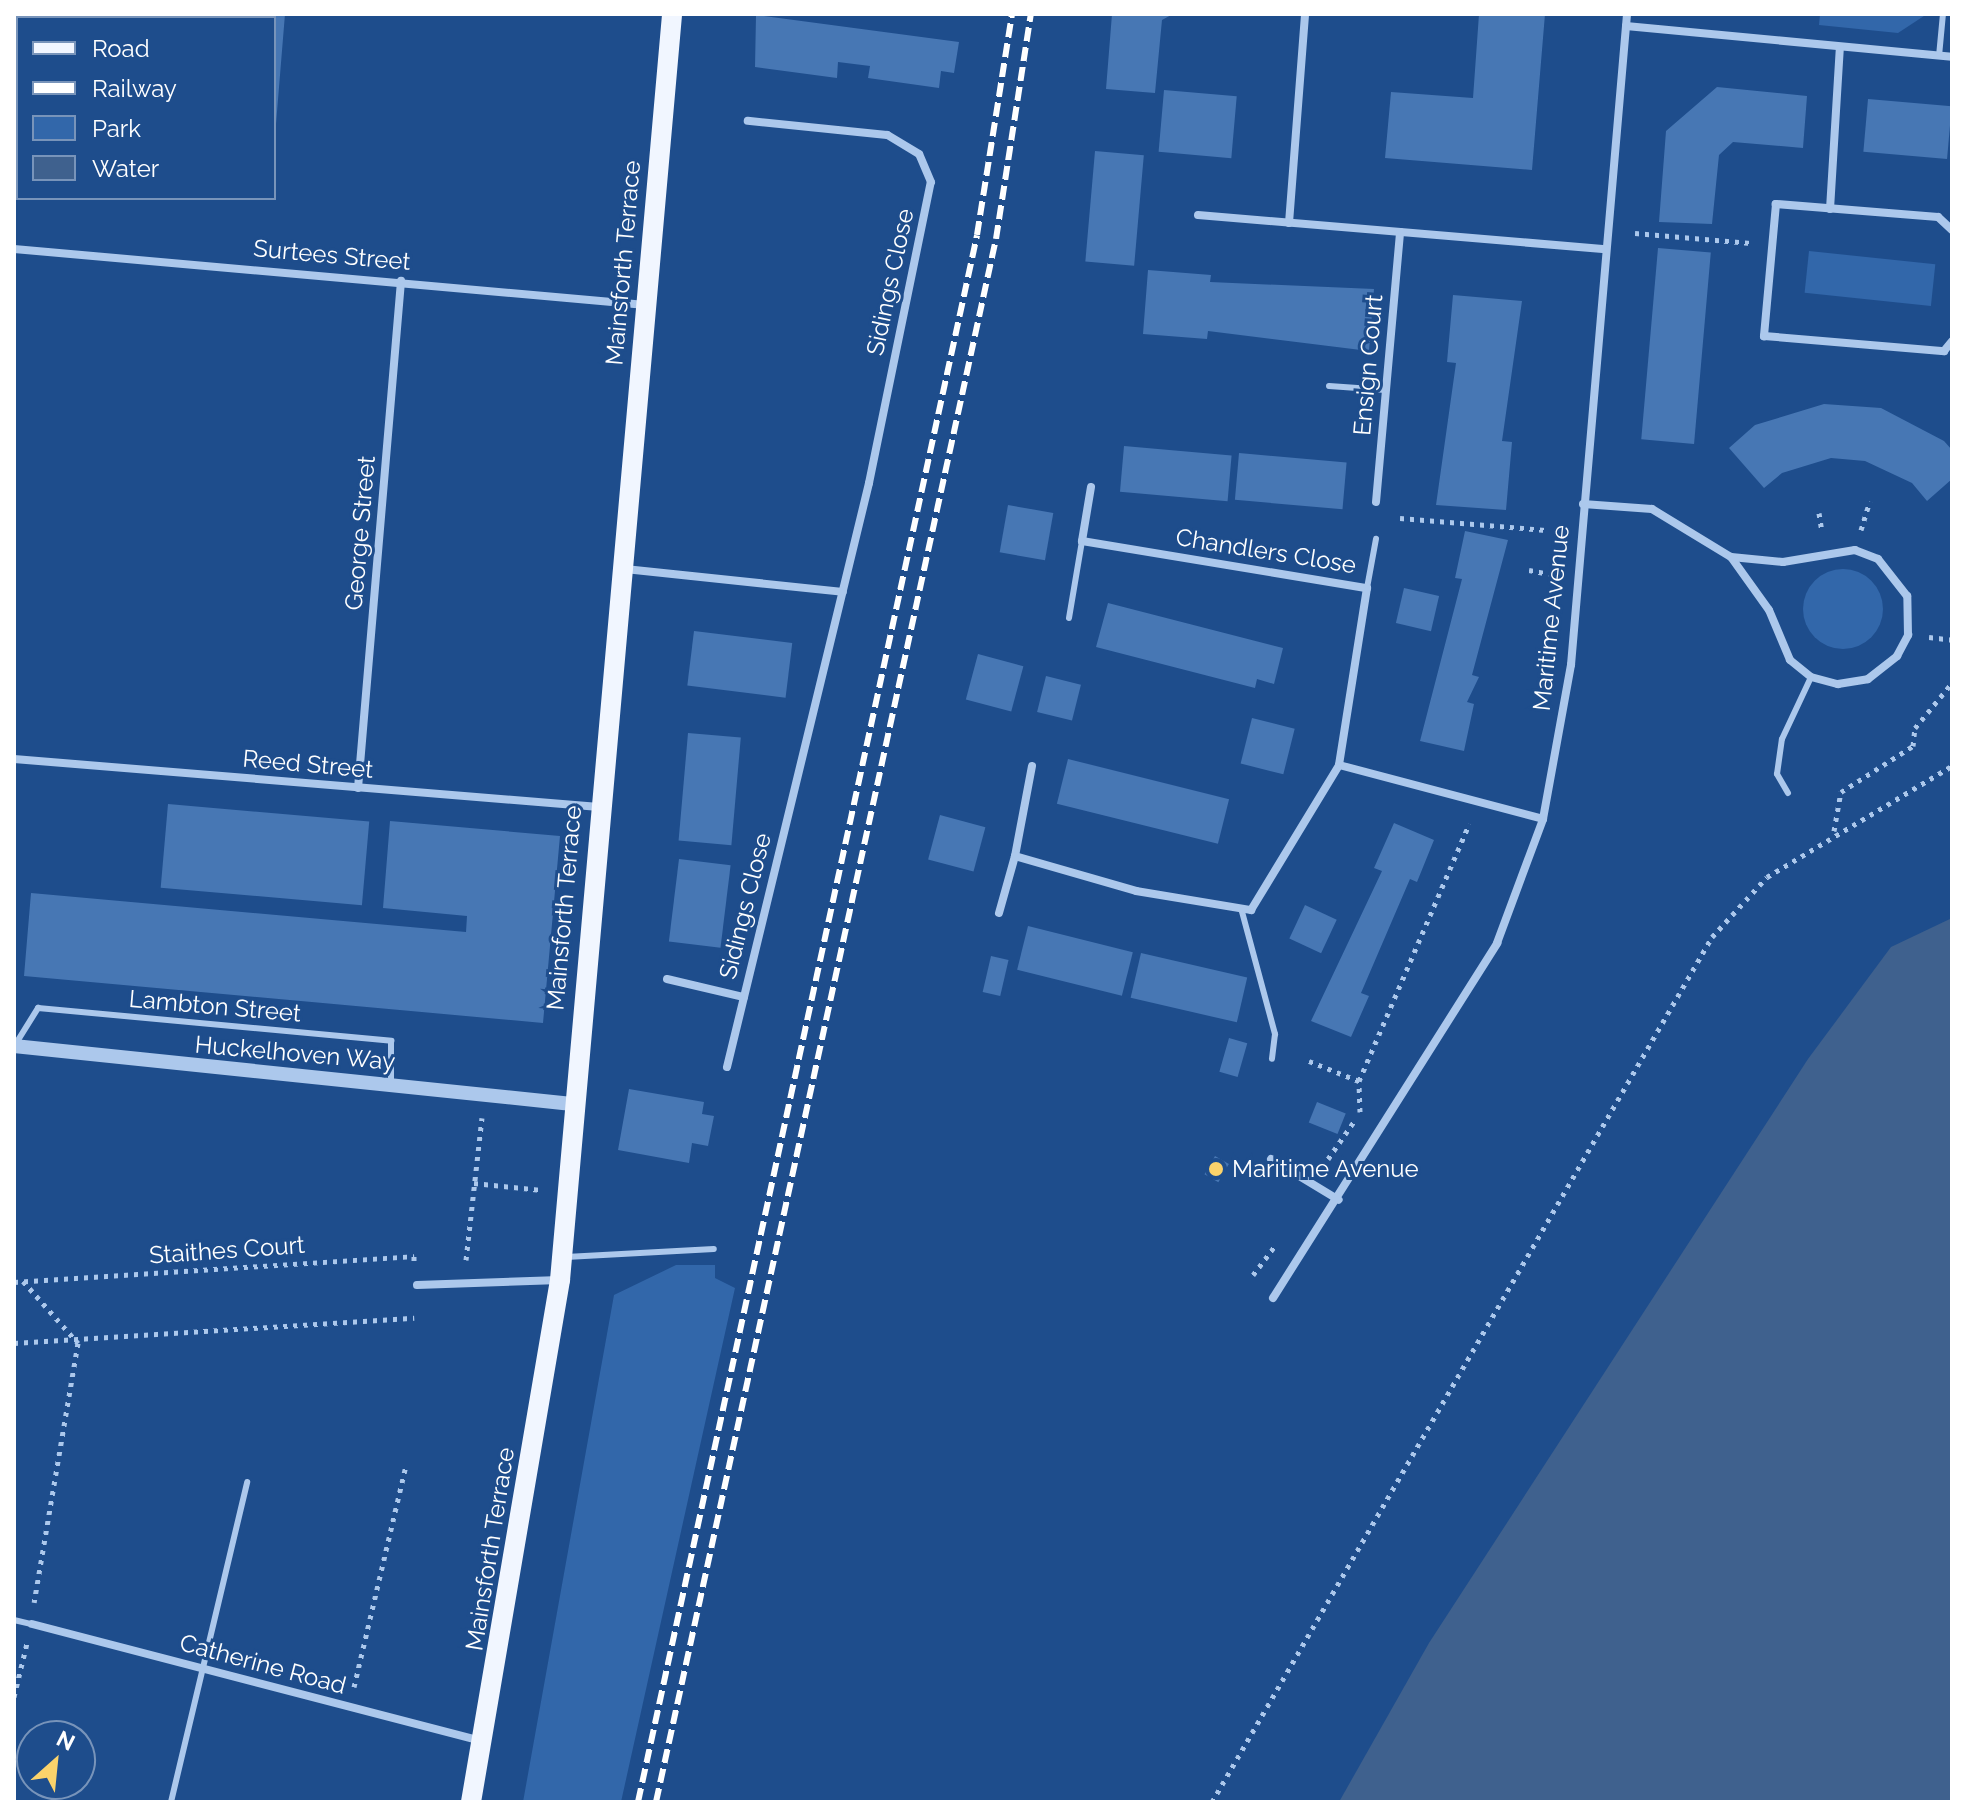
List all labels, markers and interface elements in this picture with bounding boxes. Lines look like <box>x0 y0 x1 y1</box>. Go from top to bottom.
legend <box>16 16 276 200</box>
text: Road <box>92 34 150 63</box>
text: Railway <box>92 74 177 103</box>
text: Park <box>92 114 141 143</box>
text: Water <box>92 154 159 183</box>
street label: Mainsforth Terrace <box>600 159 646 367</box>
street label: Sidings Close <box>860 206 920 358</box>
street label: Surtees Street <box>252 234 412 276</box>
street label: Ensign Court <box>1347 293 1389 437</box>
street label: George Street <box>339 454 381 612</box>
street label: Chandlers Close <box>1174 523 1358 579</box>
street label: Maritime Avenue <box>1527 523 1575 713</box>
street label: Reed Street <box>241 744 375 784</box>
street label: Mainsforth Terrace <box>541 804 587 1012</box>
street label: Sidings Close <box>713 830 777 982</box>
street label: Lambton Street <box>128 984 302 1028</box>
street label: Huckelhoven Way <box>193 1030 397 1076</box>
place label: Maritime Avenue <box>1232 1155 1419 1183</box>
marker: Maritime Avenue <box>1207 1160 1225 1178</box>
street label: Staithes Court <box>148 1230 306 1270</box>
street label: Mainsforth Terrace <box>460 1445 520 1653</box>
street label: Catherine Road <box>177 1628 349 1700</box>
north arrow <box>16 1720 96 1800</box>
text: N <box>53 1725 79 1756</box>

